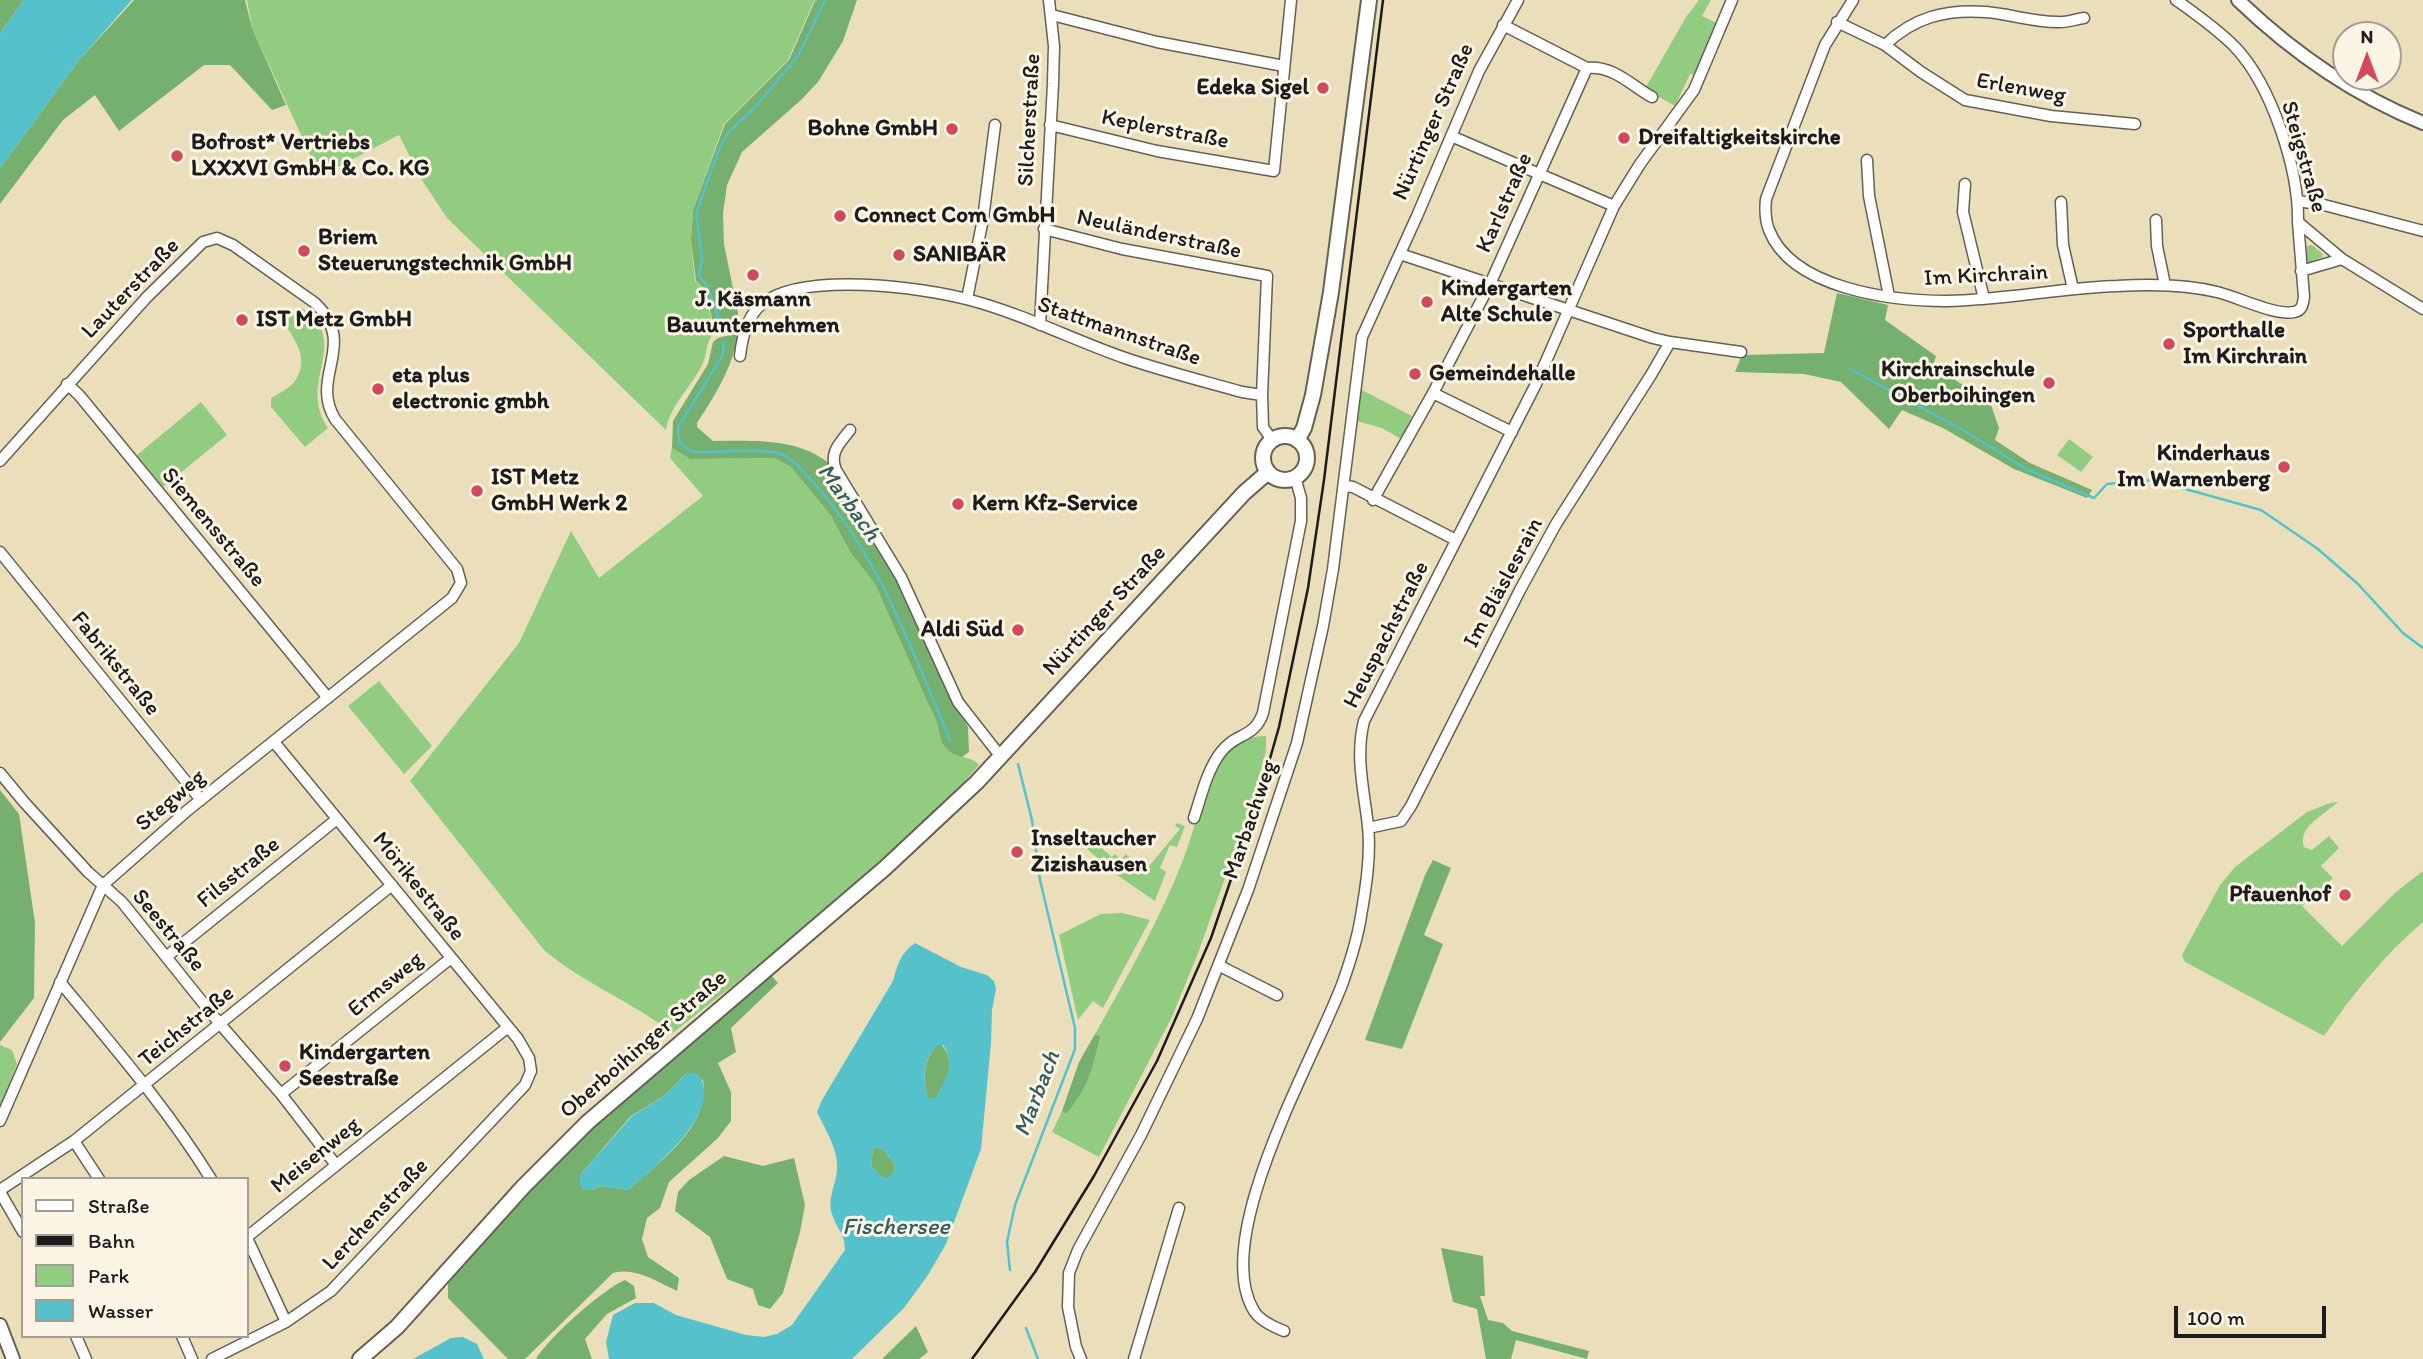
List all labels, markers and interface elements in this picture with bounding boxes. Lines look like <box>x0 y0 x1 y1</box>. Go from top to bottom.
north arrow <box>2332 21 2402 91</box>
text: N <box>2361 25 2373 48</box>
street label: Nürtinger Straße <box>1387 39 1481 205</box>
street label: Silcherstraße <box>1013 53 1047 187</box>
street label: Erlenweg <box>1974 68 2068 110</box>
place label: Edeka Sigel <box>1196 74 1309 102</box>
marker: Edeka Sigel <box>1315 80 1331 96</box>
street label: Steigstraße <box>2274 98 2332 216</box>
street label: Keplerstraße <box>1099 104 1231 156</box>
place label: Bohne GmbH <box>808 115 938 143</box>
marker: Bohne GmbH <box>944 121 960 137</box>
place label: Dreifaltigkeitskirche <box>1638 124 1841 152</box>
place label: Bofrost* Vertriebs LXXXVI GmbH & Co. KG <box>191 129 430 183</box>
marker: Dreifaltigkeitskirche <box>1616 130 1632 146</box>
marker: Bofrost* Vertriebs LXXXVI GmbH & Co. KG <box>169 148 185 164</box>
street label: Karlstraße <box>1471 149 1539 257</box>
place label: Connect Com GmbH <box>854 202 1056 230</box>
street label: Neuländerstraße <box>1074 204 1244 266</box>
marker: Connect Com GmbH <box>832 208 848 224</box>
place label: Briem Steuerungstechnik GmbH <box>318 224 572 278</box>
street label: Lauterstraße <box>76 233 186 345</box>
place label: SANIBÄR <box>913 241 1006 269</box>
marker: Briem Steuerungstechnik GmbH <box>296 243 312 259</box>
marker: SANIBÄR <box>891 247 907 263</box>
street label: Im Kirchrain <box>1923 259 2049 293</box>
marker: J. Käsmann Bauunternehmen <box>745 267 761 283</box>
place label: Kindergarten Alte Schule <box>1441 275 1572 329</box>
place label: J. Käsmann Bauunternehmen <box>666 286 840 340</box>
street label: Stattmannstraße <box>1034 291 1204 373</box>
marker: Kindergarten Alte Schule <box>1419 294 1435 310</box>
place label: IST Metz GmbH <box>256 306 412 334</box>
marker: IST Metz GmbH <box>234 312 250 328</box>
place label: Sporthalle Im Kirchrain <box>2183 317 2307 371</box>
marker: Sporthalle Im Kirchrain <box>2161 336 2177 352</box>
place label: Kirchrainschule Oberboihingen <box>1881 356 2035 410</box>
place label: Gemeindehalle <box>1429 360 1575 388</box>
place label: eta plus electronic gmbh <box>392 362 549 416</box>
marker: Gemeindehalle <box>1407 366 1423 382</box>
marker: Kirchrainschule Oberboihingen <box>2041 375 2057 391</box>
marker: eta plus electronic gmbh <box>370 381 386 397</box>
place label: Kinderhaus Im Warnenberg <box>2117 440 2270 494</box>
water label: Marbach <box>810 458 886 548</box>
marker: Kinderhaus Im Warnenberg <box>2276 459 2292 475</box>
street label: Siemensstraße <box>155 463 271 593</box>
place label: IST Metz GmbH Werk 2 <box>491 464 627 518</box>
marker: IST Metz GmbH Werk 2 <box>469 483 485 499</box>
place label: Kern Kfz-Service <box>972 490 1138 518</box>
marker: Kern Kfz-Service <box>950 496 966 512</box>
street label: Im Bläslesrain <box>1458 513 1550 653</box>
street label: Nürtinger Straße <box>1037 540 1173 682</box>
street label: Heuspachstraße <box>1338 557 1436 713</box>
street label: Fabrikstraße <box>65 606 165 722</box>
place label: Aldi Süd <box>921 616 1004 644</box>
marker: Aldi Süd <box>1010 622 1026 638</box>
street label: Marbachweg <box>1218 757 1284 883</box>
street label: Stegweg <box>130 764 212 838</box>
place label: Inseltaucher Zizishausen <box>1031 825 1156 879</box>
street label: Mörikestraße <box>366 827 470 947</box>
street label: Filsstraße <box>192 831 286 915</box>
marker: Inseltaucher Zizishausen <box>1009 844 1025 860</box>
place label: Pfauenhof <box>2229 881 2331 909</box>
street label: Seestraße <box>125 884 211 978</box>
marker: Pfauenhof <box>2337 887 2353 903</box>
street label: Ermsweg <box>343 946 429 1024</box>
street label: Oberboihinger Straße <box>555 965 733 1125</box>
street label: Teichstraße <box>134 980 240 1074</box>
place label: Kindergarten Seestraße <box>299 1039 430 1093</box>
water label: Marbach <box>1009 1047 1067 1141</box>
marker: Kindergarten Seestraße <box>277 1058 293 1074</box>
street label: Meisenweg <box>266 1112 366 1200</box>
street label: Lerchenstraße <box>317 1153 435 1277</box>
legend <box>21 1177 248 1338</box>
text: Straße <box>88 1193 149 1218</box>
water label: Fischersee <box>842 1214 950 1242</box>
text: Bahn <box>88 1228 135 1253</box>
text: Park <box>88 1263 129 1288</box>
scale bar <box>2178 1292 2330 1336</box>
text: Wasser <box>88 1298 153 1323</box>
text: 100 m <box>2187 1305 2245 1330</box>

